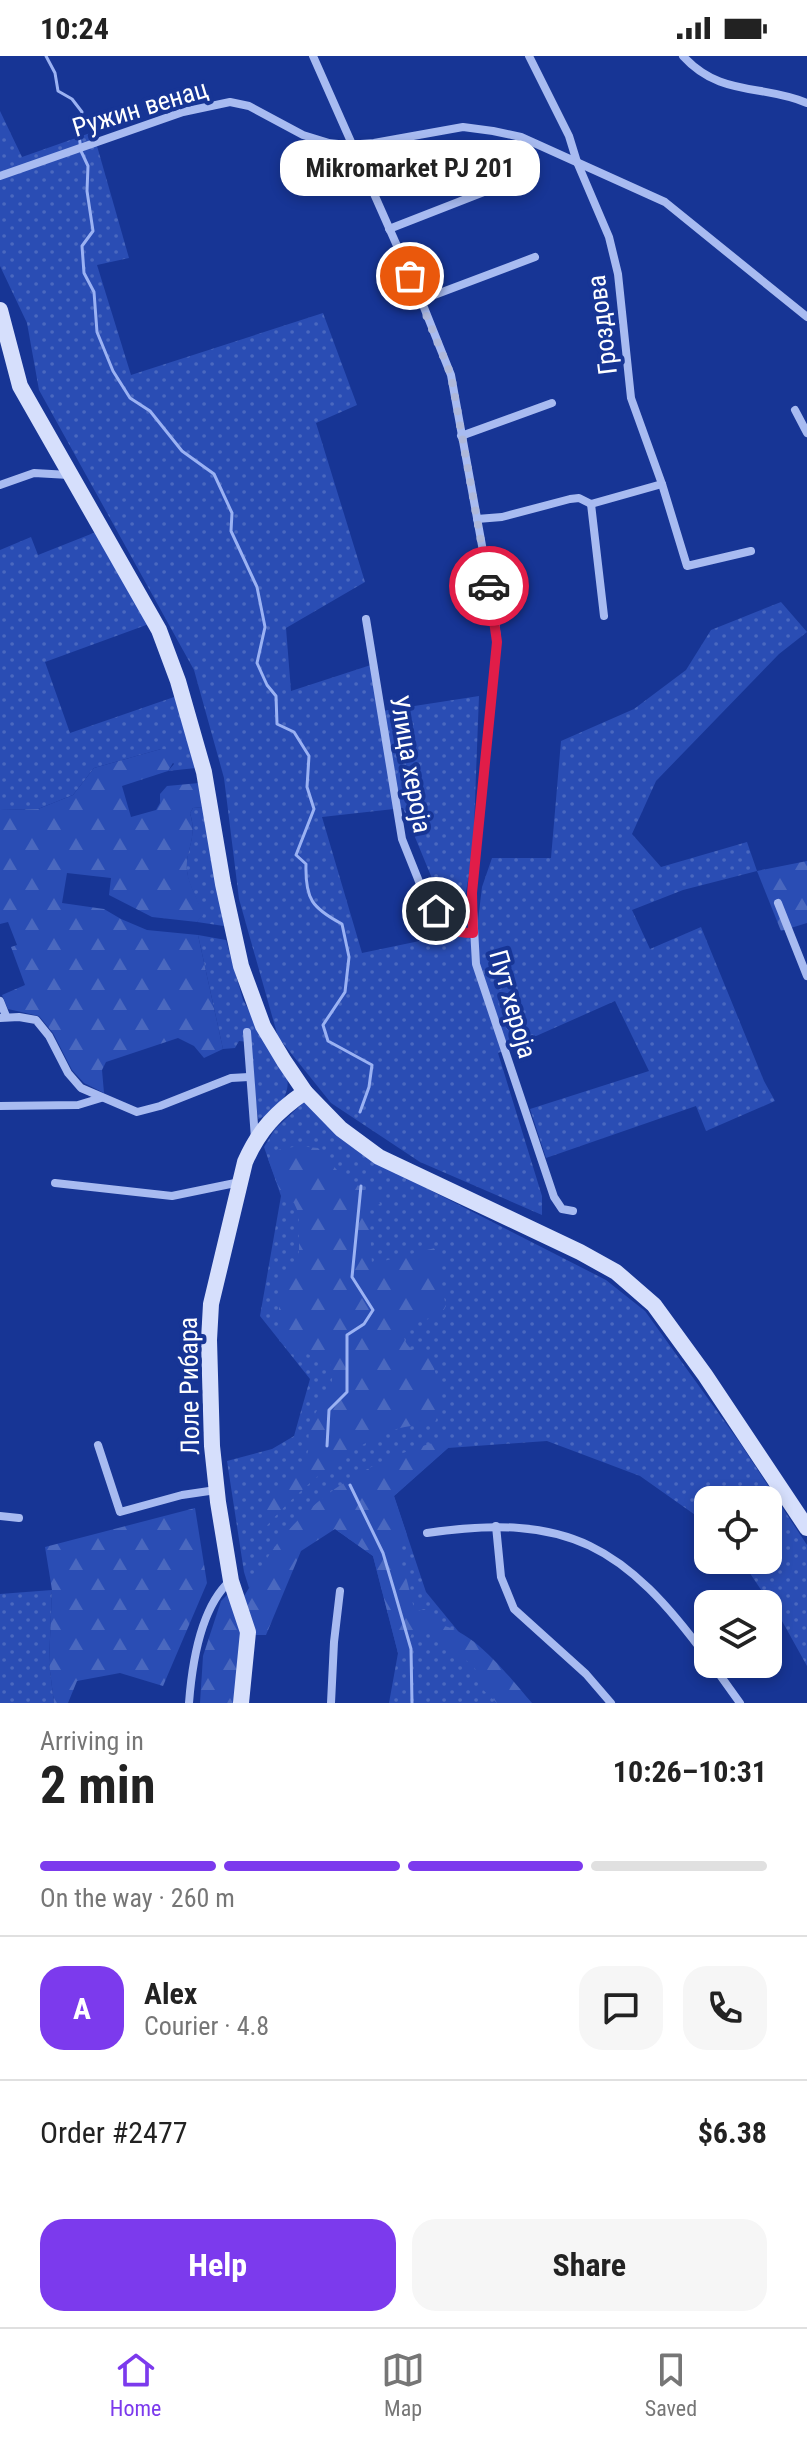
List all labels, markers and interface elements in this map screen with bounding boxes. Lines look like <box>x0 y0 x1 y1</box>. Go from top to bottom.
text: 10:24 <box>40 11 109 46</box>
street label: Ружин венац <box>69 73 211 143</box>
callout: Mikromarket PJ 201 <box>280 140 540 196</box>
text: Mikromarket PJ 201 <box>305 153 515 183</box>
pin <box>376 242 444 310</box>
icon: bag <box>388 254 432 298</box>
street label: Гроздова <box>581 273 623 377</box>
courier <box>449 546 529 626</box>
icon: car <box>467 564 511 608</box>
street label: Улица хероја <box>384 693 438 835</box>
pin <box>402 877 470 945</box>
icon: home <box>414 889 458 933</box>
street label: Пут хероја <box>483 946 543 1062</box>
street label: Лоле Рибара <box>173 1317 205 1455</box>
map controls <box>694 1486 782 1678</box>
button: locate <box>694 1486 782 1574</box>
button: layers <box>694 1590 782 1678</box>
text: Arriving in <box>40 1726 144 1756</box>
text: 10:26–10:31 <box>613 1754 767 1789</box>
text: 2 min <box>40 1755 156 1816</box>
text: On the way · 260 m <box>40 1883 235 1913</box>
button: chat <box>579 1966 663 2050</box>
button: phone <box>683 1966 767 2050</box>
text: Alex <box>144 1976 197 2011</box>
text: A <box>73 1991 91 2026</box>
text: Courier · 4.8 <box>144 2011 269 2041</box>
text: Order #2477 <box>40 2115 188 2150</box>
text: $6.38 <box>698 2115 767 2150</box>
button: Help <box>40 2219 396 2311</box>
button: Share <box>412 2219 767 2311</box>
tab: Home <box>110 2348 161 2421</box>
tab: Map <box>381 2348 425 2421</box>
tab: Saved <box>645 2348 697 2421</box>

